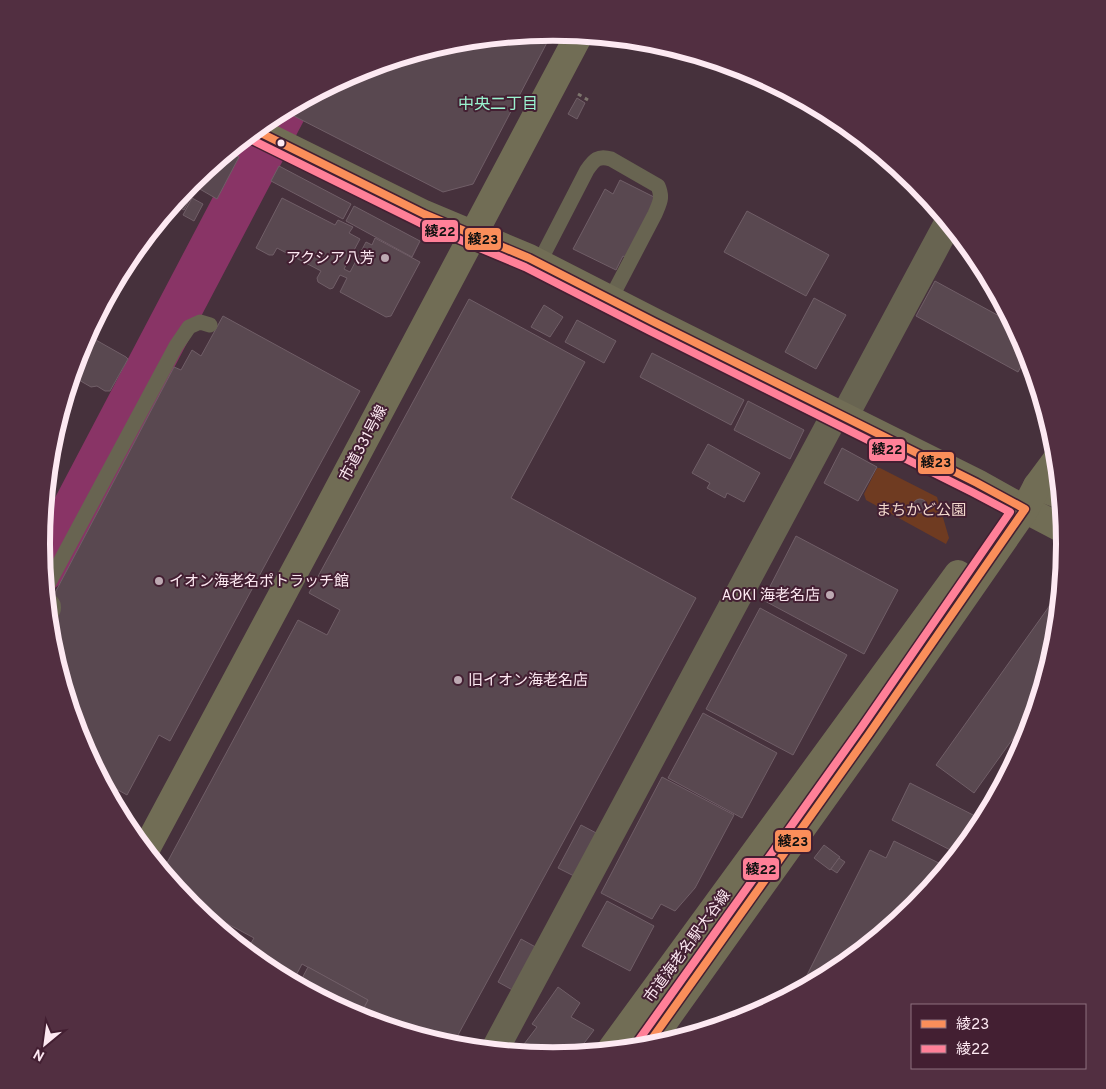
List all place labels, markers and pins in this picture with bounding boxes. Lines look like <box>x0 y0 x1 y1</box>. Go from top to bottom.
unlabelled marker <box>276 138 286 148</box>
place label: アクシア八芳 <box>286 250 375 269</box>
marker: アクシア八芳 <box>379 252 391 264</box>
place label: イオン海老名ポトラッチ館 <box>169 573 349 592</box>
marker: イオン海老名ポトラッチ館 <box>153 575 165 587</box>
place label: AOKI 海老名店 <box>722 587 820 606</box>
marker: AOKI 海老名店 <box>824 589 836 601</box>
place label: 旧イオン海老名店 <box>468 672 588 691</box>
marker: 旧イオン海老名店 <box>452 674 464 686</box>

